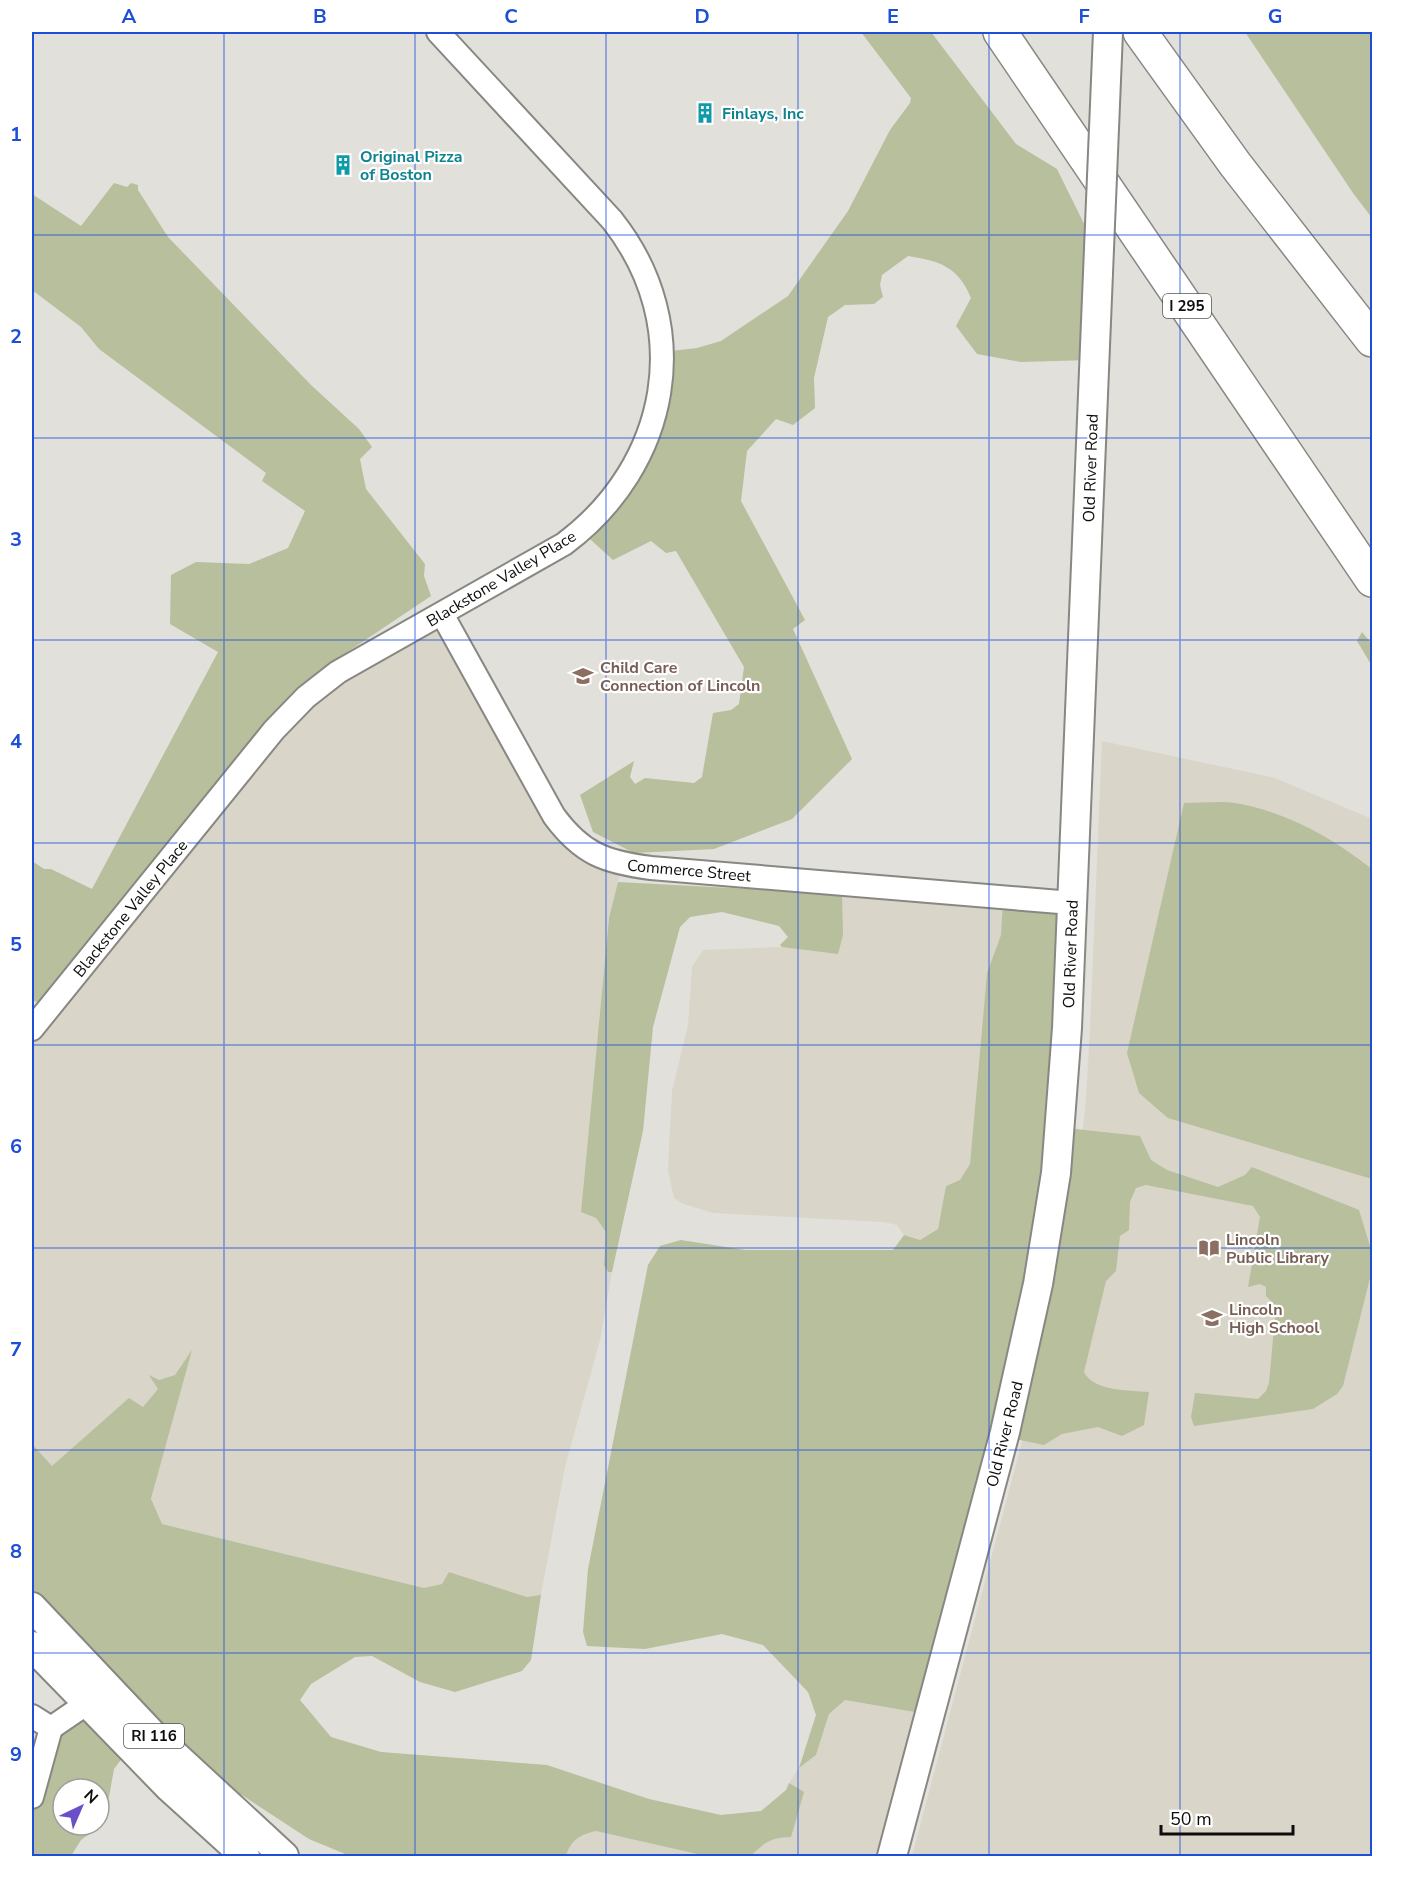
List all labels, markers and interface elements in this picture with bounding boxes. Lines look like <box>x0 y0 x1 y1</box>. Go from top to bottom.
text: A <box>122 3 137 30</box>
text: B <box>313 3 327 30</box>
text: C <box>504 3 518 30</box>
text: D <box>694 3 710 30</box>
text: E <box>887 3 899 30</box>
text: F <box>1078 3 1090 30</box>
text: G <box>1268 3 1282 30</box>
building icon: Finlays, Inc <box>693 101 717 125</box>
place label: Finlays, Inc <box>722 103 804 125</box>
text: 1 <box>10 121 22 148</box>
place label: Original Pizza of Boston <box>360 146 463 186</box>
building icon: Original Pizza of Boston <box>331 153 355 177</box>
road number: I 295 <box>1163 294 1211 318</box>
text: 2 <box>10 323 22 350</box>
street label: Old River Road <box>1078 413 1104 523</box>
street label: Blackstone Valley Place <box>423 525 580 632</box>
text: 3 <box>10 526 22 553</box>
place label: Child Care Connection of Lincoln <box>600 657 760 697</box>
school or university icon: Child Care Connection of Lincoln <box>571 664 595 688</box>
text: 4 <box>10 728 22 755</box>
street label: Blackstone Valley Place <box>68 835 193 982</box>
street label: Commerce Street <box>626 855 752 887</box>
street label: Old River Road <box>1058 899 1084 1009</box>
text: 5 <box>10 931 22 958</box>
text: 6 <box>10 1133 22 1160</box>
place label: Lincoln Public Library <box>1226 1229 1330 1269</box>
library icon: Lincoln Public Library <box>1197 1236 1221 1260</box>
place label: Lincoln High School <box>1229 1299 1319 1339</box>
school or university icon: Lincoln High School <box>1200 1306 1224 1330</box>
text: 7 <box>10 1336 22 1363</box>
street label: Old River Road <box>981 1379 1029 1490</box>
text: 8 <box>10 1538 22 1565</box>
road number: RI 116 <box>124 1724 184 1748</box>
text: 9 <box>10 1741 22 1768</box>
north arrow <box>51 1777 111 1837</box>
text: N <box>79 1785 103 1809</box>
scale bar <box>1161 1798 1293 1836</box>
text: 50 m <box>1170 1807 1212 1831</box>

